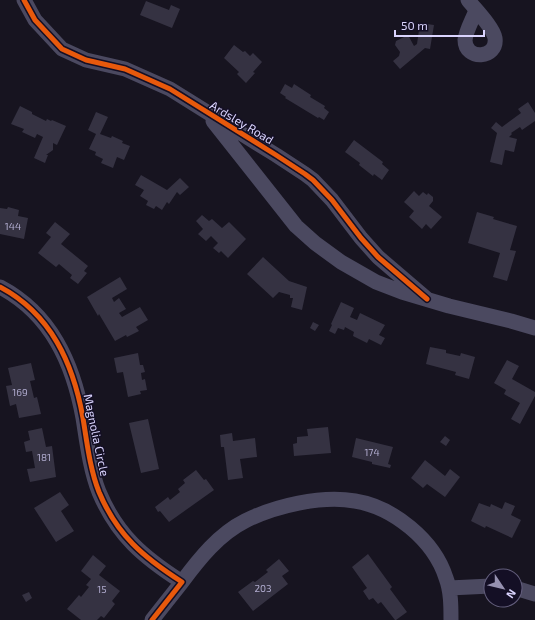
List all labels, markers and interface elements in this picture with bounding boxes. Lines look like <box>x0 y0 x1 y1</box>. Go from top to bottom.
scale bar <box>395 12 484 38</box>
text: 50 m <box>401 18 428 32</box>
street label: Ardsley Road <box>208 98 276 146</box>
house number: 144 <box>5 220 21 232</box>
house number: 169 <box>12 386 28 398</box>
street label: Magnolia Circle <box>81 393 113 477</box>
house number: 174 <box>364 446 380 458</box>
house number: 181 <box>37 451 51 463</box>
north arrow <box>483 568 523 608</box>
house number: 203 <box>254 582 272 594</box>
house number: 15 <box>97 583 107 595</box>
text: N <box>504 587 519 601</box>

